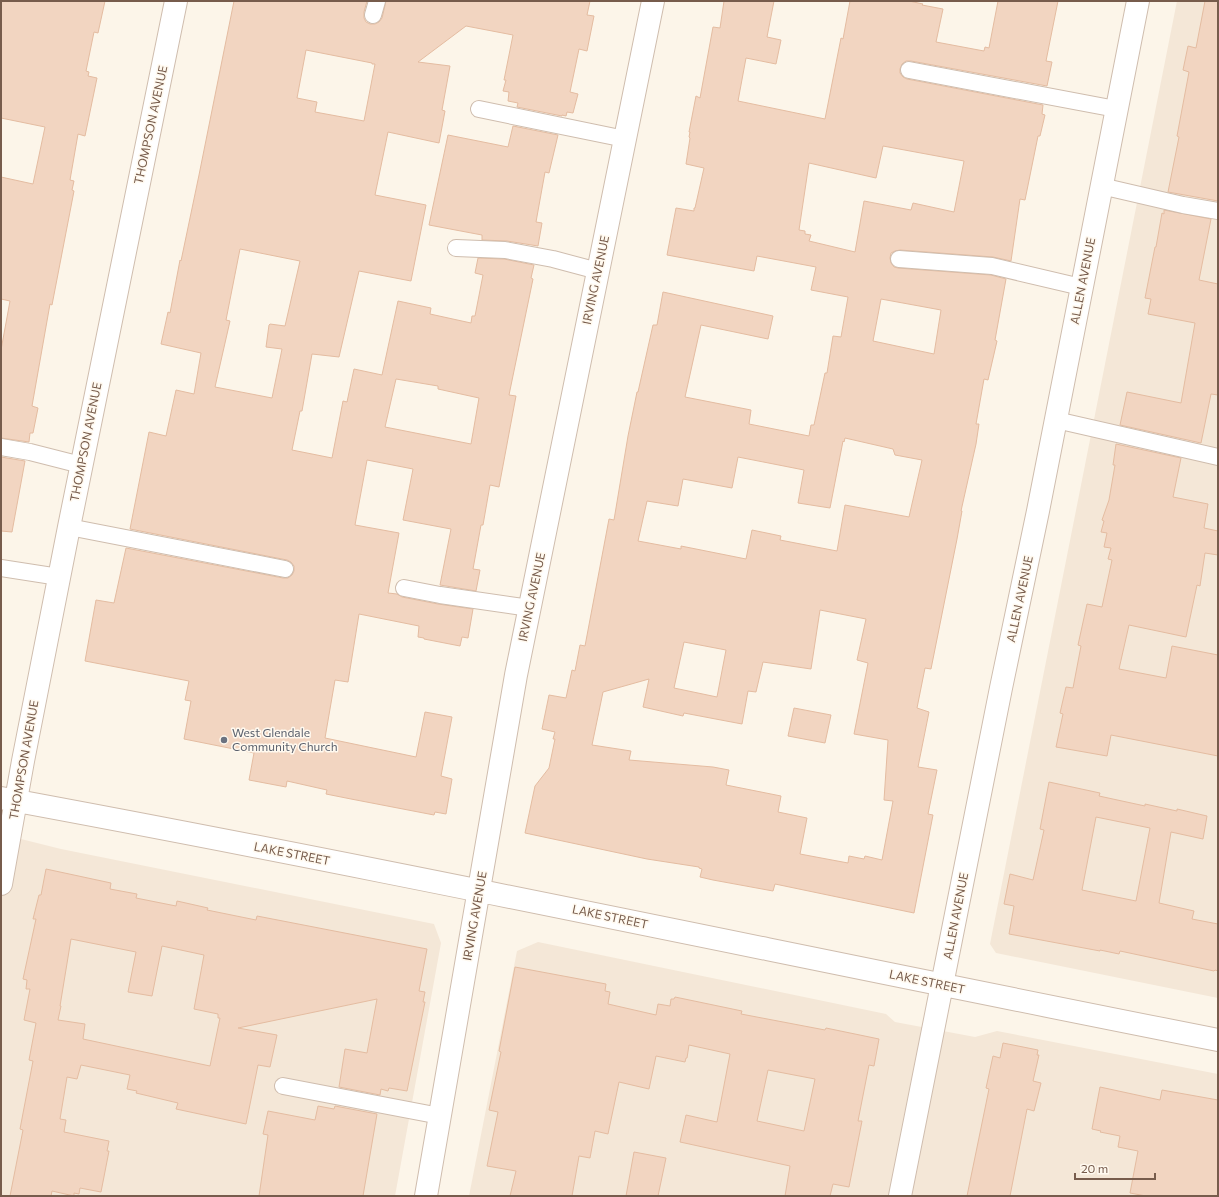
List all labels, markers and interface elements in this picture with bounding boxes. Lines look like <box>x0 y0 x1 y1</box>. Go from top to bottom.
street label: THOMPSON AVENUE <box>131 64 169 186</box>
street label: IRVING AVENUE <box>579 234 611 326</box>
street label: ALLEN AVENUE <box>1067 236 1097 325</box>
street label: THOMPSON AVENUE <box>67 381 103 503</box>
street label: IRVING AVENUE <box>515 551 547 643</box>
street label: ALLEN AVENUE <box>1003 554 1035 643</box>
street label: THOMPSON AVENUE <box>6 699 40 821</box>
place label: West Glendale Community Church <box>232 725 338 753</box>
marker: West Glendale Community Church <box>219 735 229 745</box>
street label: LAKE STREET <box>253 839 332 867</box>
street label: IRVING AVENUE <box>459 870 489 962</box>
street label: ALLEN AVENUE <box>940 871 970 960</box>
street label: LAKE STREET <box>571 901 650 931</box>
street label: LAKE STREET <box>888 966 967 996</box>
scale bar <box>1075 1155 1155 1181</box>
text: 20 m <box>1081 1161 1108 1175</box>

